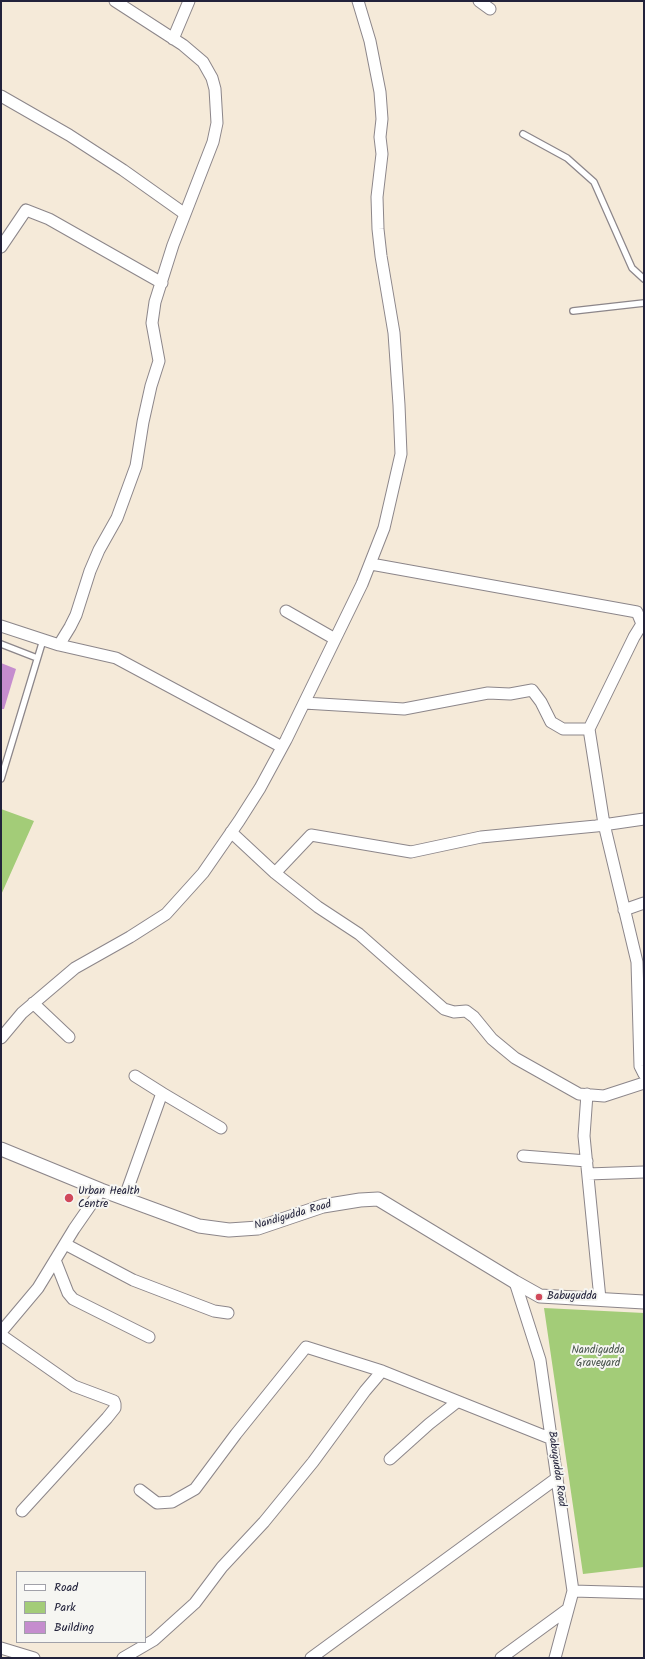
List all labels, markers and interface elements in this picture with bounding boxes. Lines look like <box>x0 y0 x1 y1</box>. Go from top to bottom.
place label: Urban Health Centre <box>78 1185 140 1211</box>
marker: Urban Health Centre <box>63 1192 75 1204</box>
street label: Nandigudda Road <box>253 1199 333 1233</box>
place label: Babugudda <box>547 1290 597 1304</box>
marker: Babugudda <box>534 1292 544 1302</box>
park label: Nandigudda Graveyard <box>571 1344 625 1370</box>
street label: Babugudda Road <box>544 1430 568 1508</box>
legend <box>16 1571 146 1643</box>
text: Road <box>54 1578 78 1597</box>
text: Park <box>54 1598 76 1617</box>
text: Building <box>54 1618 94 1637</box>

